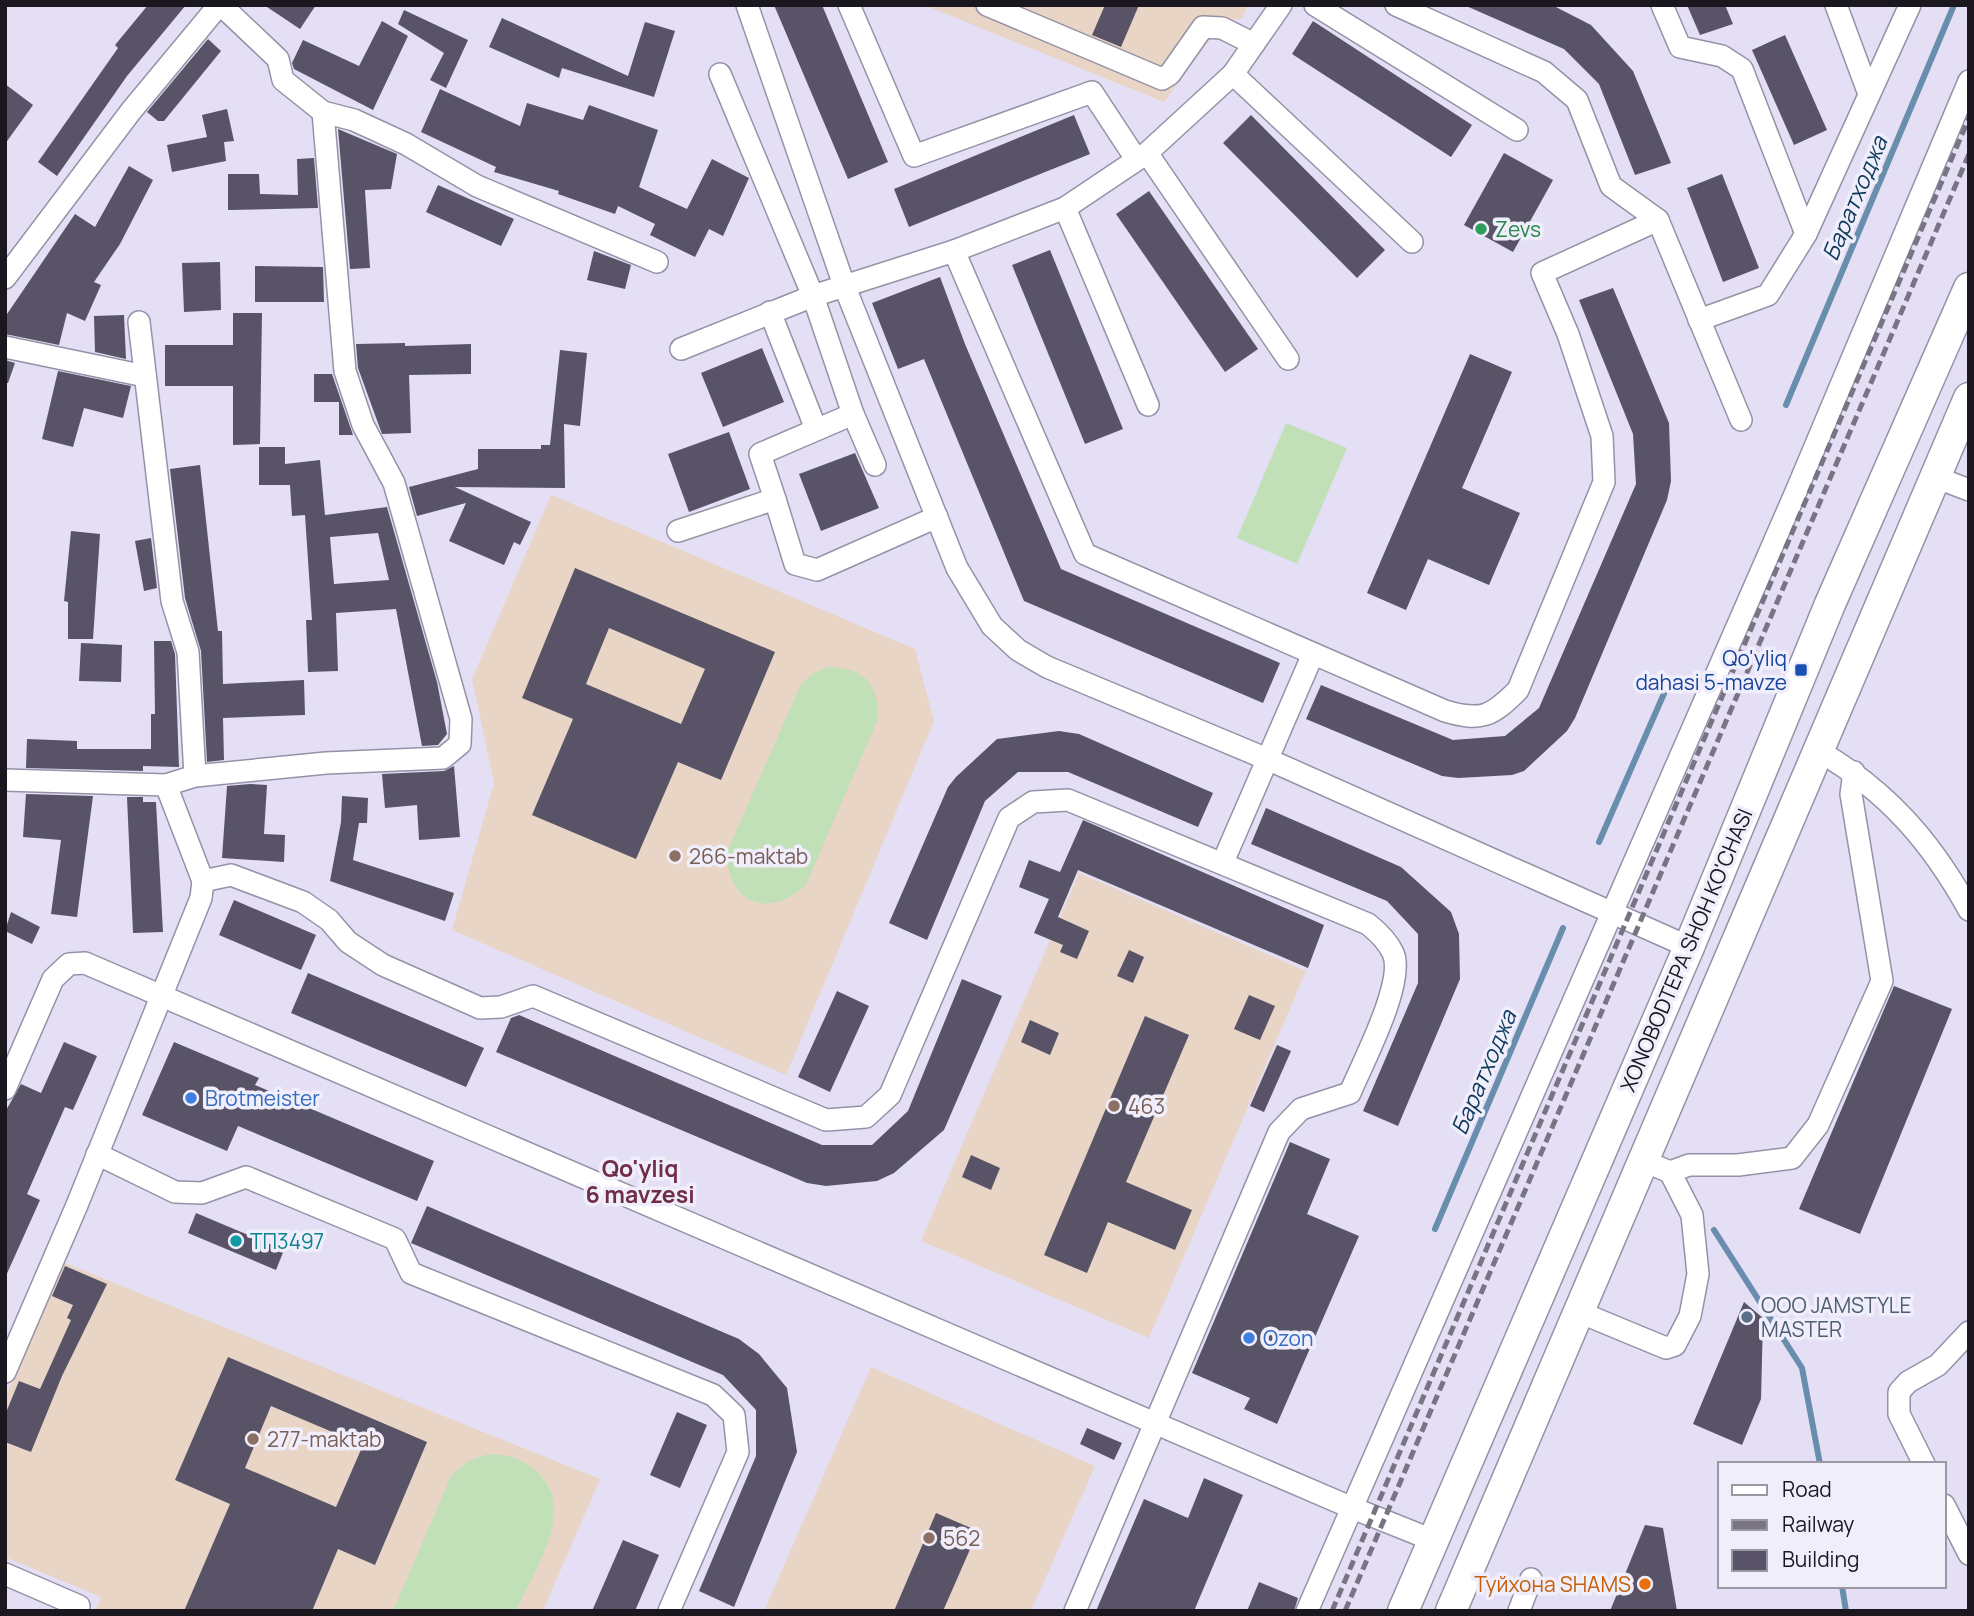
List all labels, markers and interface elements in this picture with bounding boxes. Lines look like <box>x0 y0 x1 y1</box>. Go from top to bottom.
water label: Баратходжа <box>1813 130 1895 265</box>
place label: Zevs <box>1495 215 1541 243</box>
marker: Zevs <box>1473 221 1489 237</box>
place label: Qo'yliq dahasi 5-mavze <box>1635 644 1787 696</box>
marker: Qo'yliq dahasi 5-mavze <box>1793 662 1809 678</box>
street label: XONOBODTEPA SHOH KO'CHASI <box>1614 804 1758 1096</box>
place label: 266-maktab <box>689 842 808 870</box>
marker: 266-maktab <box>667 848 683 864</box>
water label: Баратходжа <box>1442 1004 1524 1139</box>
place label: Brotmeister <box>205 1084 320 1112</box>
marker: Brotmeister <box>183 1090 199 1106</box>
place label: 463 <box>1128 1092 1165 1120</box>
marker: 463 <box>1106 1098 1122 1114</box>
district label: Qo'yliq 6 mavzesi <box>585 1152 695 1210</box>
place label: ТП3497 <box>250 1227 324 1255</box>
marker: ТП3497 <box>228 1233 244 1249</box>
place label: OOO JAMSTYLE MASTER <box>1761 1291 1912 1343</box>
marker: OOO JAMSTYLE MASTER <box>1739 1309 1755 1325</box>
place label: Ozon <box>1263 1324 1313 1352</box>
marker: Ozon <box>1241 1330 1257 1346</box>
place label: 277-maktab <box>267 1425 382 1453</box>
marker: 277-maktab <box>245 1431 261 1447</box>
legend <box>1718 1462 1946 1588</box>
text: Road <box>1782 1475 1832 1503</box>
text: Railway <box>1782 1510 1854 1538</box>
place label: 562 <box>943 1524 980 1552</box>
marker: 562 <box>921 1530 937 1546</box>
text: Building <box>1782 1545 1859 1573</box>
place label: Туйхона SHAMS <box>1474 1570 1631 1598</box>
marker: Туйхона SHAMS <box>1637 1576 1653 1592</box>

